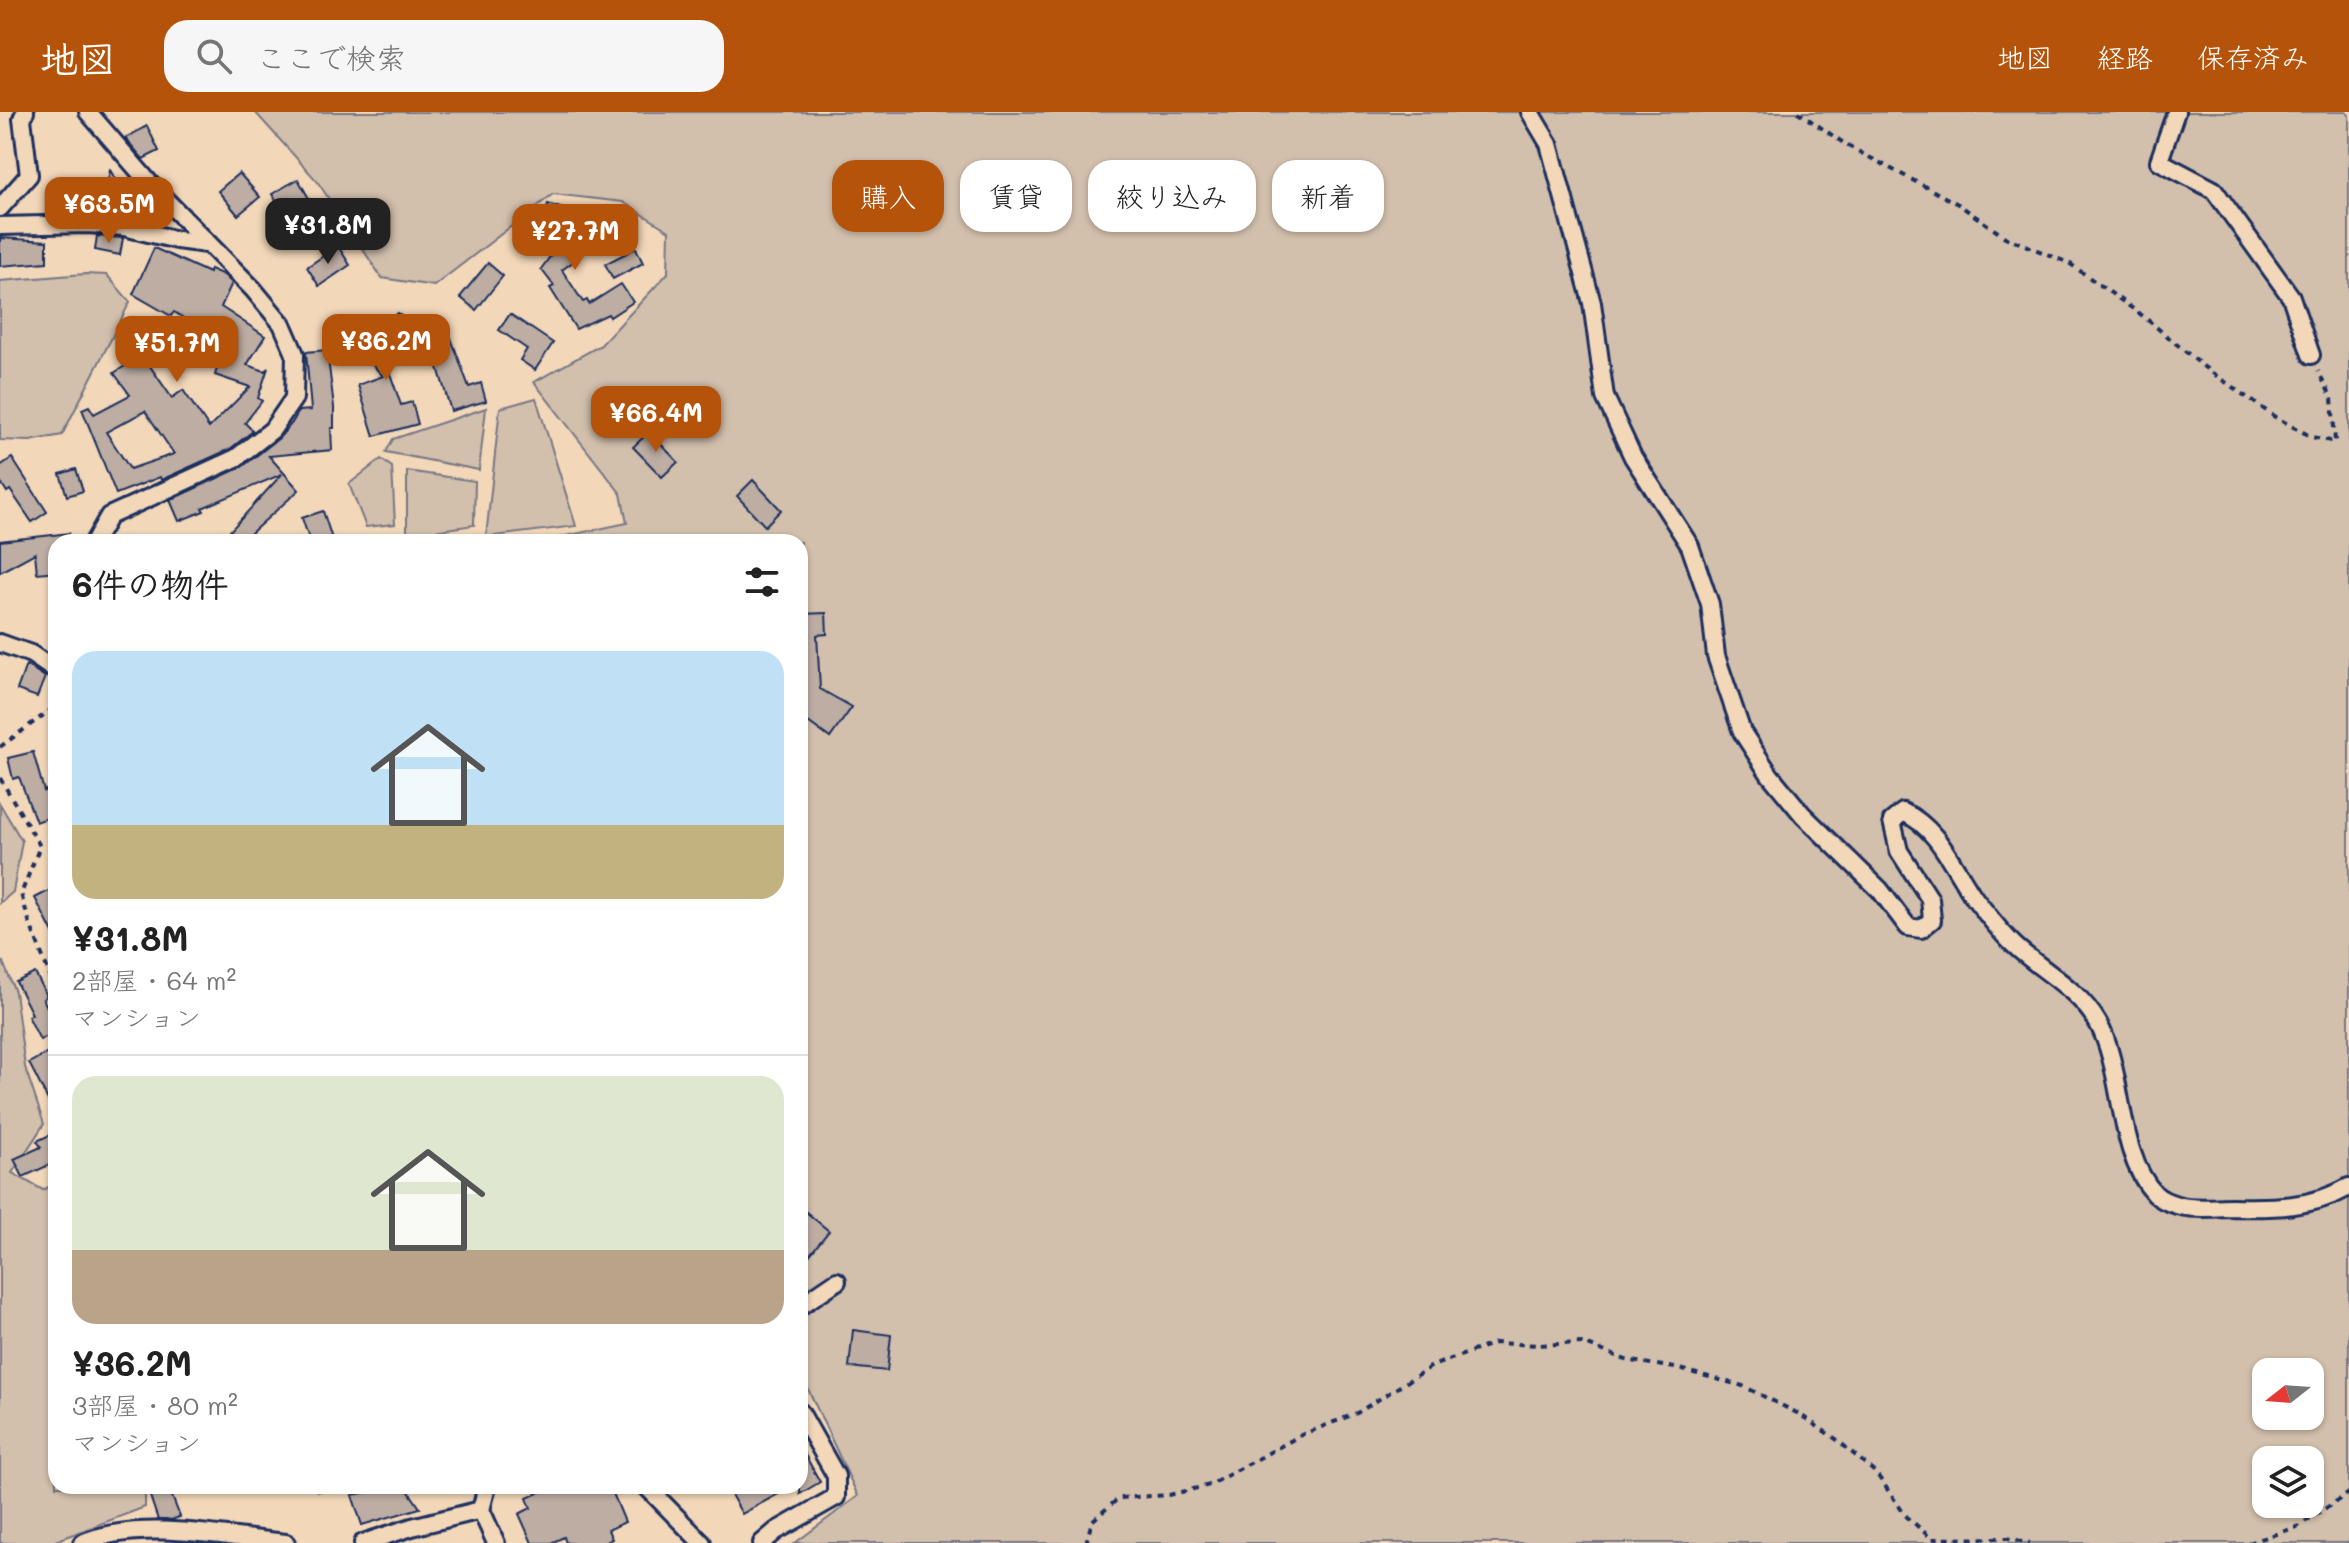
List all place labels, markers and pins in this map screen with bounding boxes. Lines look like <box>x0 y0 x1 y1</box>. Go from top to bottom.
pin: ¥63.5M <box>44 177 174 245</box>
pin: ¥31.8M <box>263 198 393 266</box>
pin: ¥27.7M <box>510 204 640 272</box>
pin: ¥36.2M <box>321 314 451 382</box>
pin: ¥51.7M <box>112 316 242 384</box>
pin: ¥66.4M <box>591 386 721 454</box>

